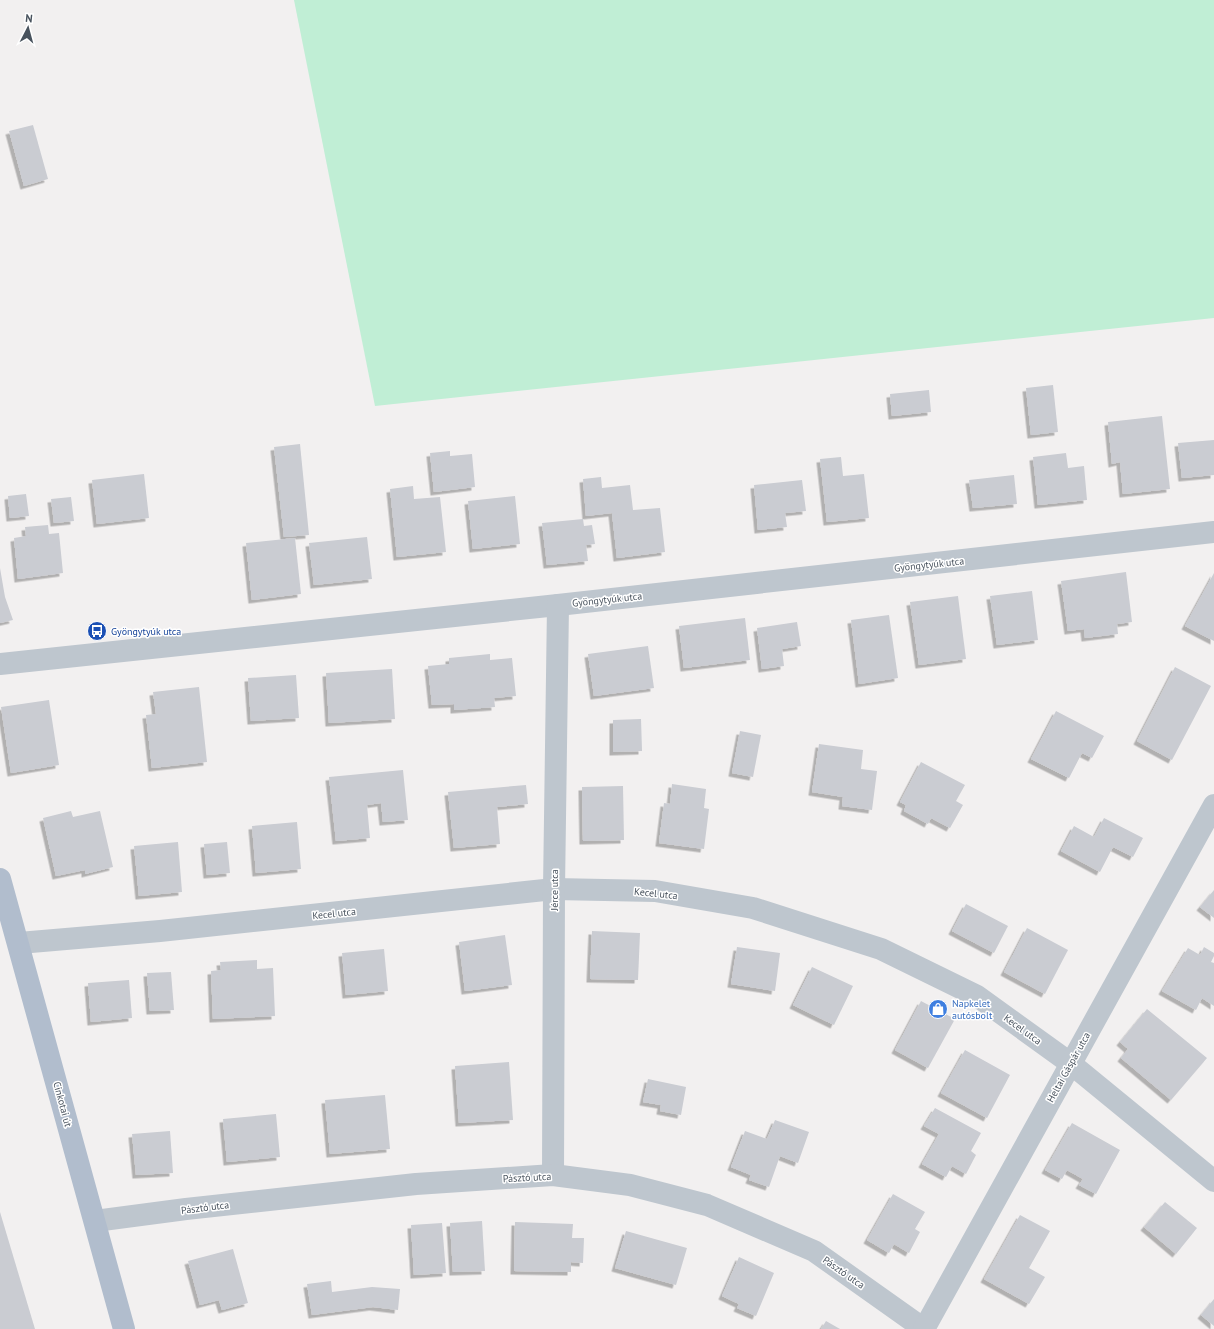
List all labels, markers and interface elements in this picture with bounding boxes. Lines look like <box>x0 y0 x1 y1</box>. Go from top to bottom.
north arrow <box>8 8 48 48</box>
text: N <box>25 11 33 25</box>
street label: Gyöngytyúk utca <box>893 554 965 575</box>
street label: Gyöngytyúk utca <box>571 589 643 610</box>
bus stop icon: Gyöngytyúk utca <box>86 620 108 642</box>
place label: Gyöngytyúk utca <box>111 625 181 638</box>
street label: Jérce utca <box>548 869 561 912</box>
street label: Kecel utca <box>634 885 678 902</box>
street label: Kecel utca <box>312 905 356 922</box>
place label: Napkelet autósbolt <box>952 997 993 1022</box>
shop icon: Napkelet autósbolt <box>927 998 949 1020</box>
street label: Kecel utca <box>1001 1011 1044 1048</box>
street label: Heltai Gáspár utca <box>1044 1030 1093 1105</box>
street label: Cinkotai út <box>50 1080 75 1129</box>
street label: Pásztó utca <box>503 1170 552 1185</box>
street label: Pásztó utca <box>180 1198 230 1217</box>
street label: Pásztó utca <box>820 1253 867 1292</box>

